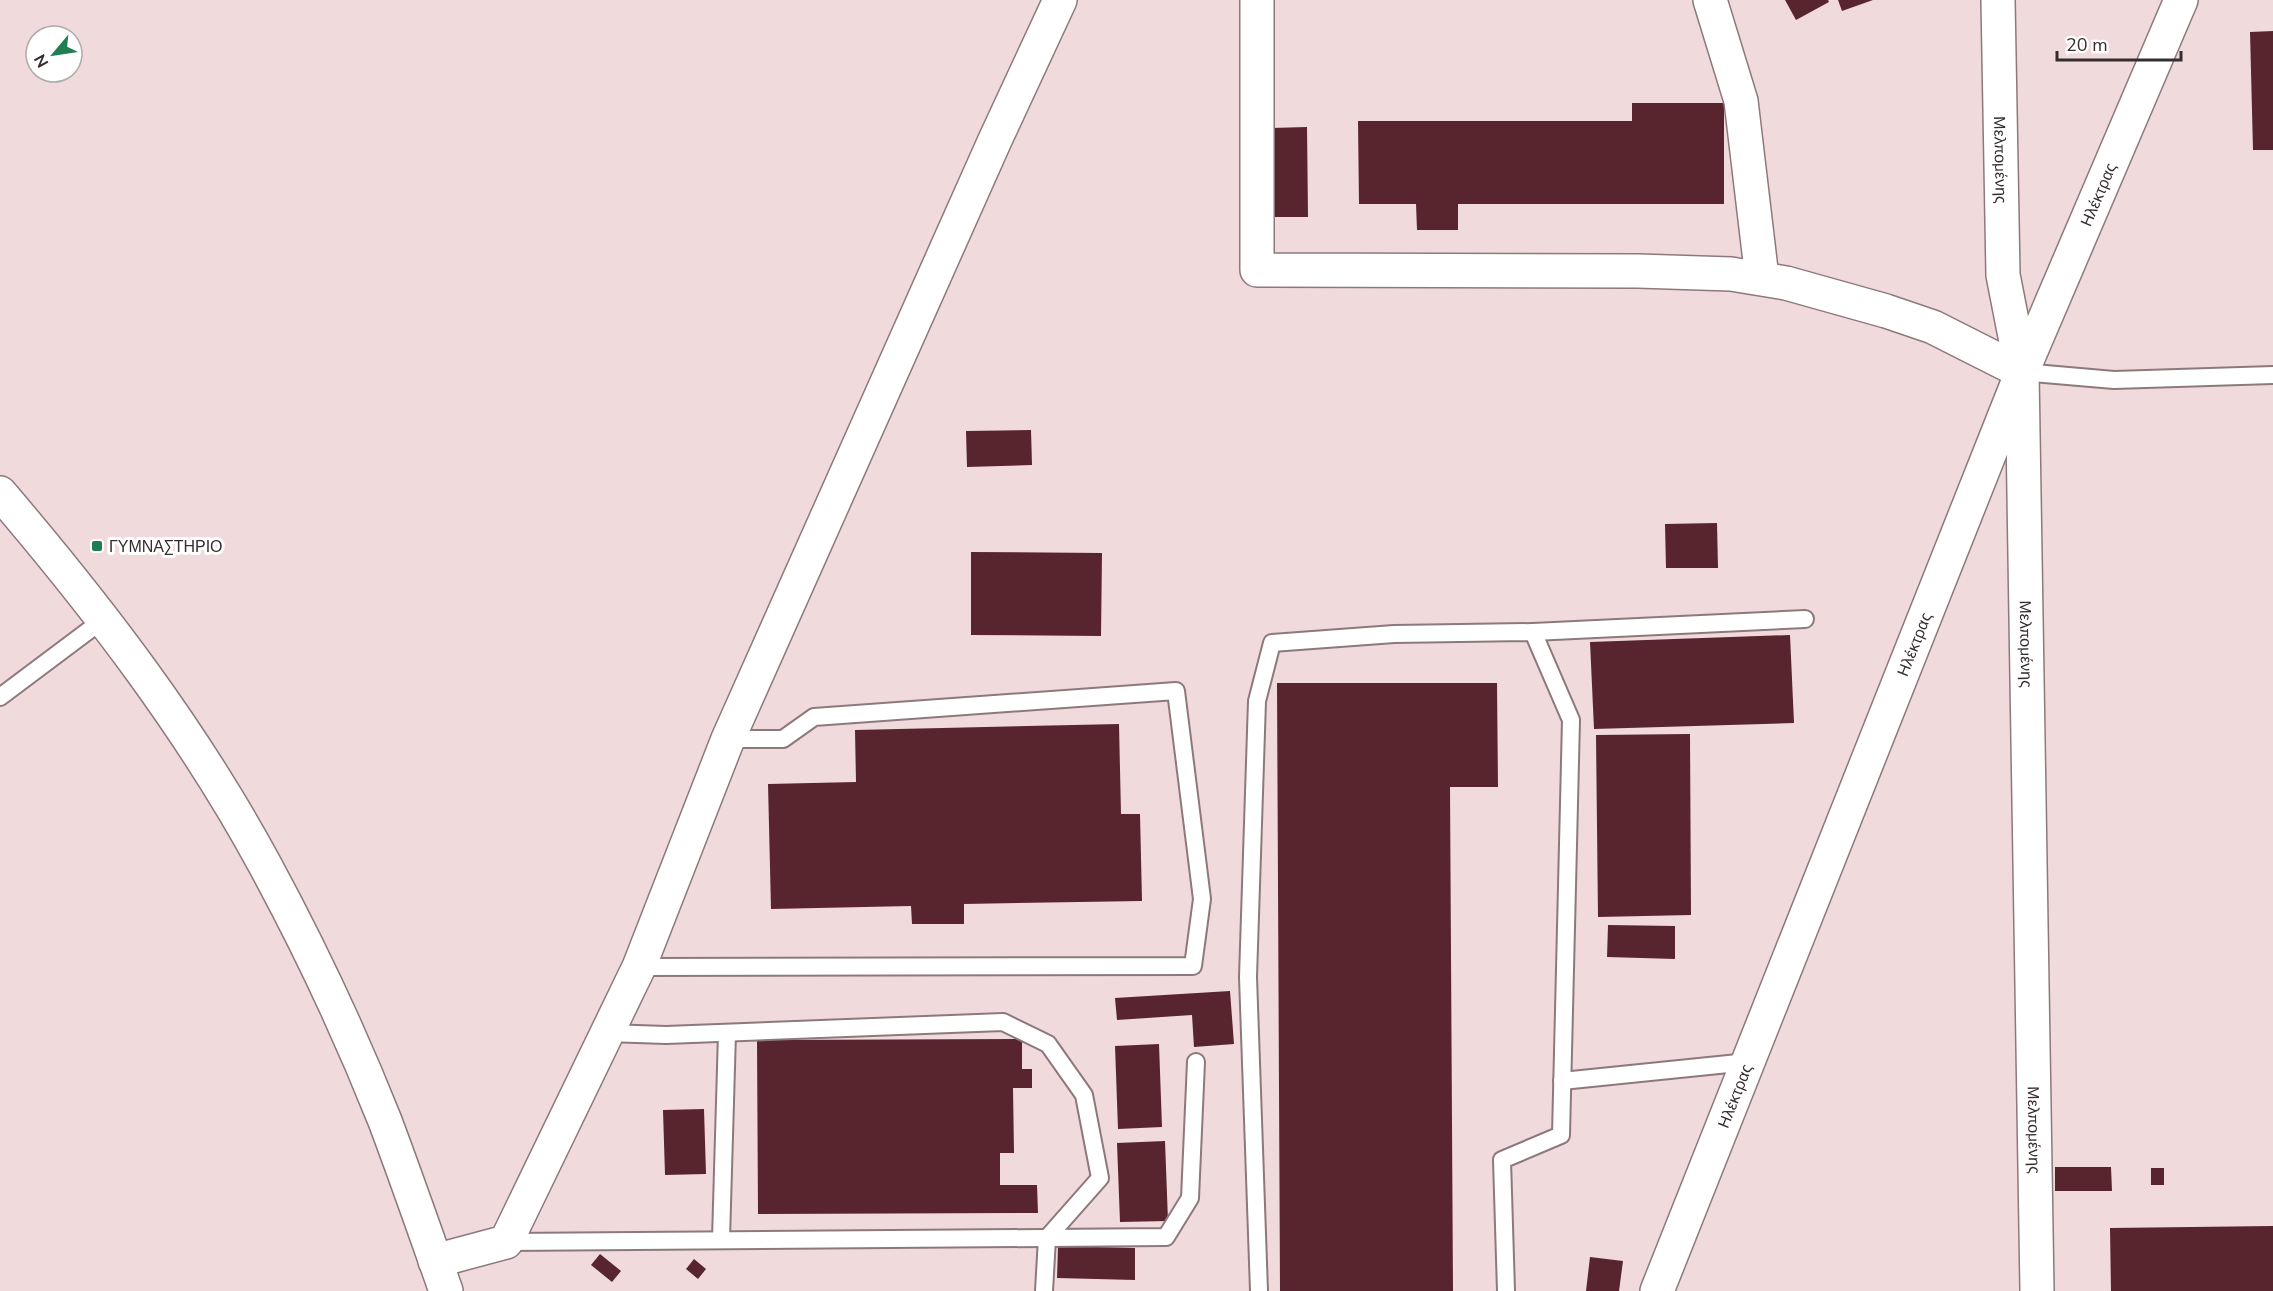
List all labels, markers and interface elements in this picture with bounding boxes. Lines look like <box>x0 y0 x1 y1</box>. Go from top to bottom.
north arrow <box>24 24 84 84</box>
scale bar <box>2057 24 2182 62</box>
text: 20 m <box>2066 33 2108 57</box>
text: N <box>29 50 54 71</box>
street label: Μελπομένης <box>1988 116 2012 204</box>
street label: Ηλέκτρας <box>2076 159 2122 230</box>
place label: ΓΥΜΝΑΣΤΗΡΙΟ <box>109 536 223 558</box>
marker: ΓΥΜΝΑΣΤΗΡΙΟ <box>90 539 104 553</box>
street label: Μελπομένης <box>2014 600 2037 688</box>
street label: Ηλέκτρας <box>1892 609 1938 680</box>
street label: Ηλέκτρας <box>1713 1061 1758 1131</box>
street label: Μελπομένης <box>2022 1086 2045 1174</box>

